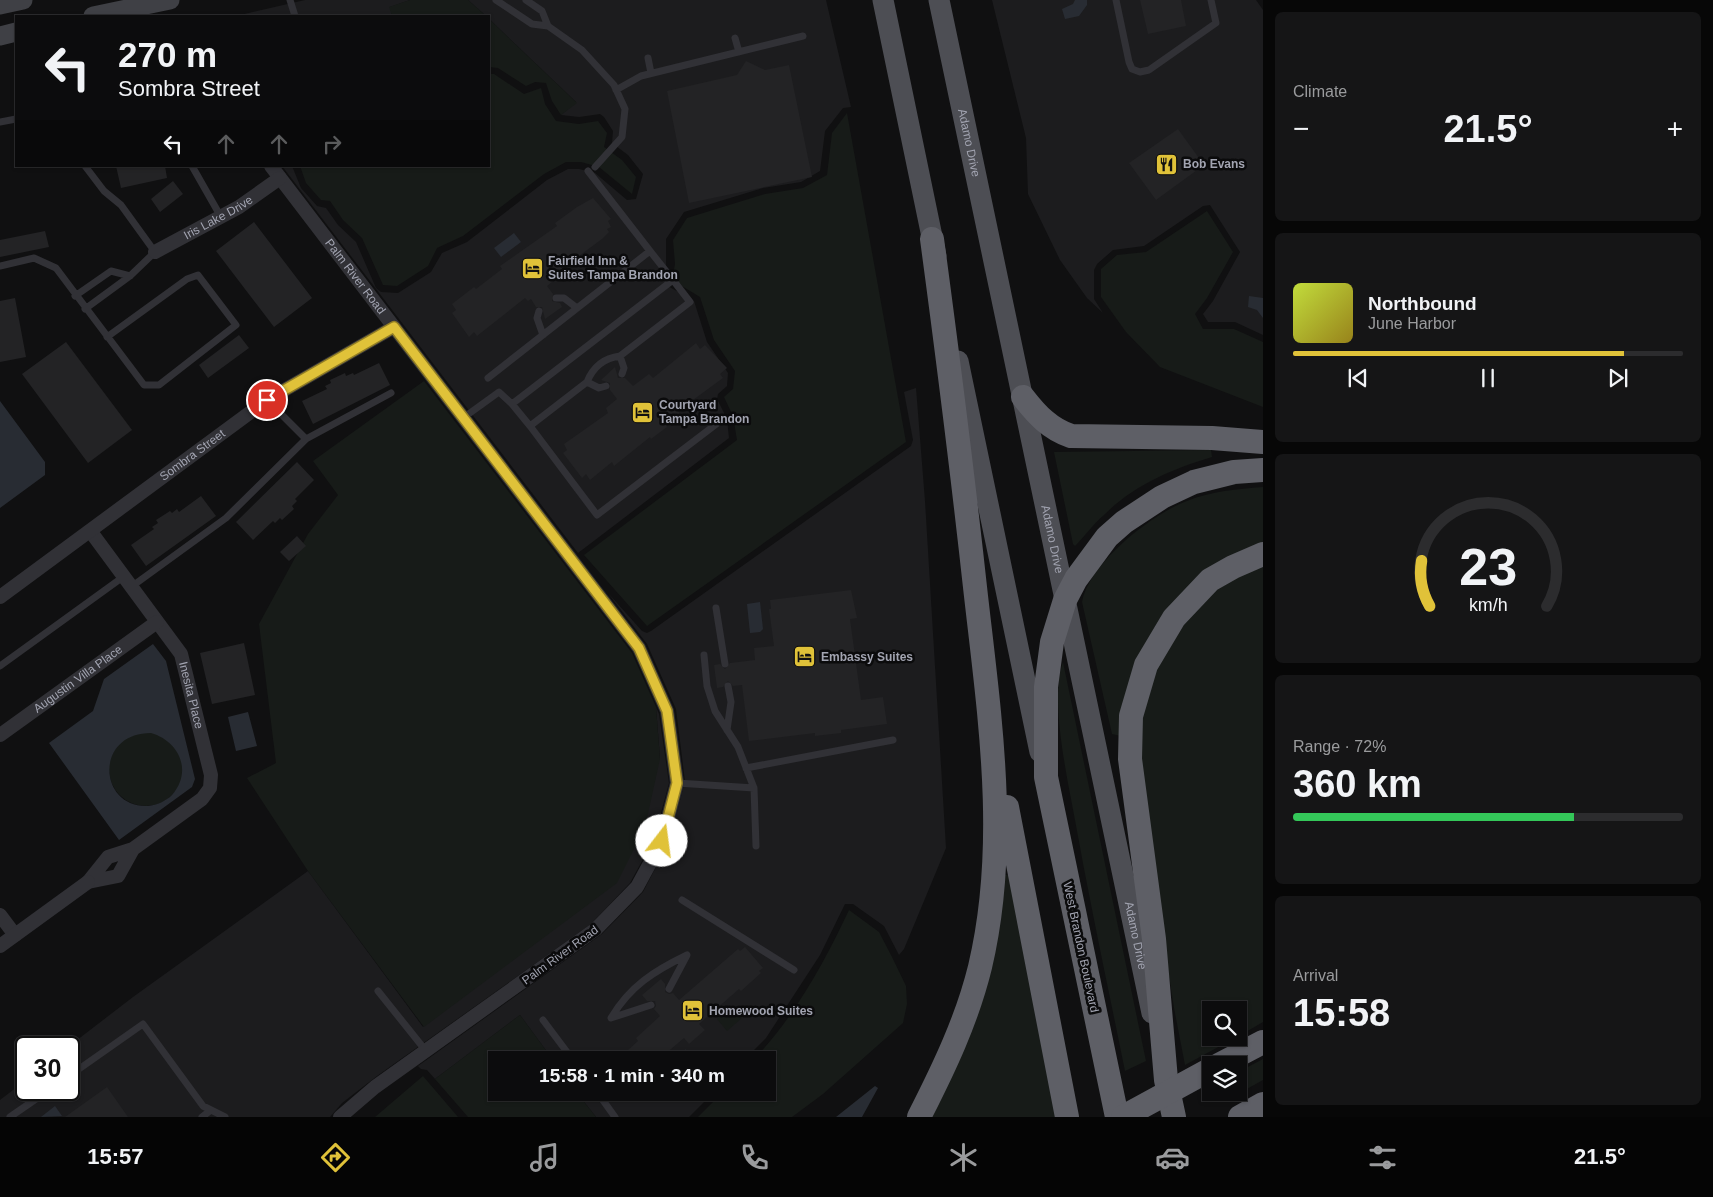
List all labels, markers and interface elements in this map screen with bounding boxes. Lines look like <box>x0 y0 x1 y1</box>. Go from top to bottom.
icon: left <box>35 35 100 100</box>
text: 270 m <box>118 35 217 74</box>
text: Sombra Street <box>118 76 260 101</box>
text: Climate <box>1293 83 1347 100</box>
street label: Adamo Drive <box>955 107 983 179</box>
text: 21.5° <box>1443 108 1533 150</box>
text: − <box>1293 113 1309 144</box>
text: + <box>1667 113 1683 144</box>
icon: left <box>159 130 187 158</box>
icon: ahead <box>212 130 240 158</box>
icon: ahead <box>265 130 293 158</box>
icon: right <box>318 130 346 158</box>
restaurant icon: Bob Evans <box>1155 152 1179 176</box>
place label: Bob Evans <box>1183 157 1245 171</box>
street label: Iris Lake Drive <box>181 192 256 242</box>
street label: Palm River Road <box>322 236 388 317</box>
place label: Fairfield Inn & Suites Tampa Brandon <box>548 254 678 282</box>
hotel icon: Fairfield Inn & Suites Tampa Brandon <box>520 256 544 280</box>
text: Northbound <box>1368 293 1477 314</box>
text: June Harbor <box>1368 315 1456 332</box>
icon: previous <box>1344 364 1372 392</box>
icon: pause <box>1474 364 1502 392</box>
icon: next <box>1604 364 1632 392</box>
pin <box>246 379 288 421</box>
icon: arrive <box>253 386 281 414</box>
place label: Courtyard Tampa Brandon <box>659 398 749 426</box>
hotel icon: Courtyard Tampa Brandon <box>631 400 655 424</box>
street label: Sombra Street <box>157 426 228 484</box>
street label: Adamo Drive <box>1038 504 1066 575</box>
text: 23 <box>1459 538 1517 596</box>
text: km/h <box>1469 595 1507 615</box>
street label: Augustin Villa Place <box>31 642 125 716</box>
hotel icon: Embassy Suites <box>793 645 817 669</box>
place label: Embassy Suites <box>821 650 913 664</box>
street label: Inesita Place <box>176 660 206 731</box>
text: Range · 72% <box>1293 738 1386 755</box>
text: 360 km <box>1293 763 1422 805</box>
position arrow <box>635 814 687 866</box>
street label: West Brandon Boulevard <box>1060 880 1102 1014</box>
street label: Adamo Drive <box>1122 900 1150 971</box>
street label: Palm River Road <box>519 923 601 987</box>
text: Arrival <box>1293 967 1338 984</box>
text: 15:58 <box>1293 992 1390 1034</box>
hotel icon: Homewood Suites <box>681 999 705 1023</box>
map controls <box>1202 1001 1247 1101</box>
button: search <box>1202 1001 1247 1046</box>
place label: Homewood Suites <box>709 1004 813 1018</box>
speed limit sign: 30 <box>15 1036 80 1101</box>
button: layers <box>1202 1056 1247 1101</box>
text: 15:58 · 1 min · 340 m <box>539 1065 725 1086</box>
icon: directions <box>318 1140 353 1175</box>
icon: music <box>527 1140 562 1175</box>
icon: phone <box>737 1140 772 1175</box>
icon: climate <box>946 1140 981 1175</box>
icon: car <box>1155 1140 1190 1175</box>
icon: filters <box>1365 1140 1400 1175</box>
text: 15:57 <box>87 1144 143 1169</box>
text: 21.5° <box>1574 1144 1626 1169</box>

